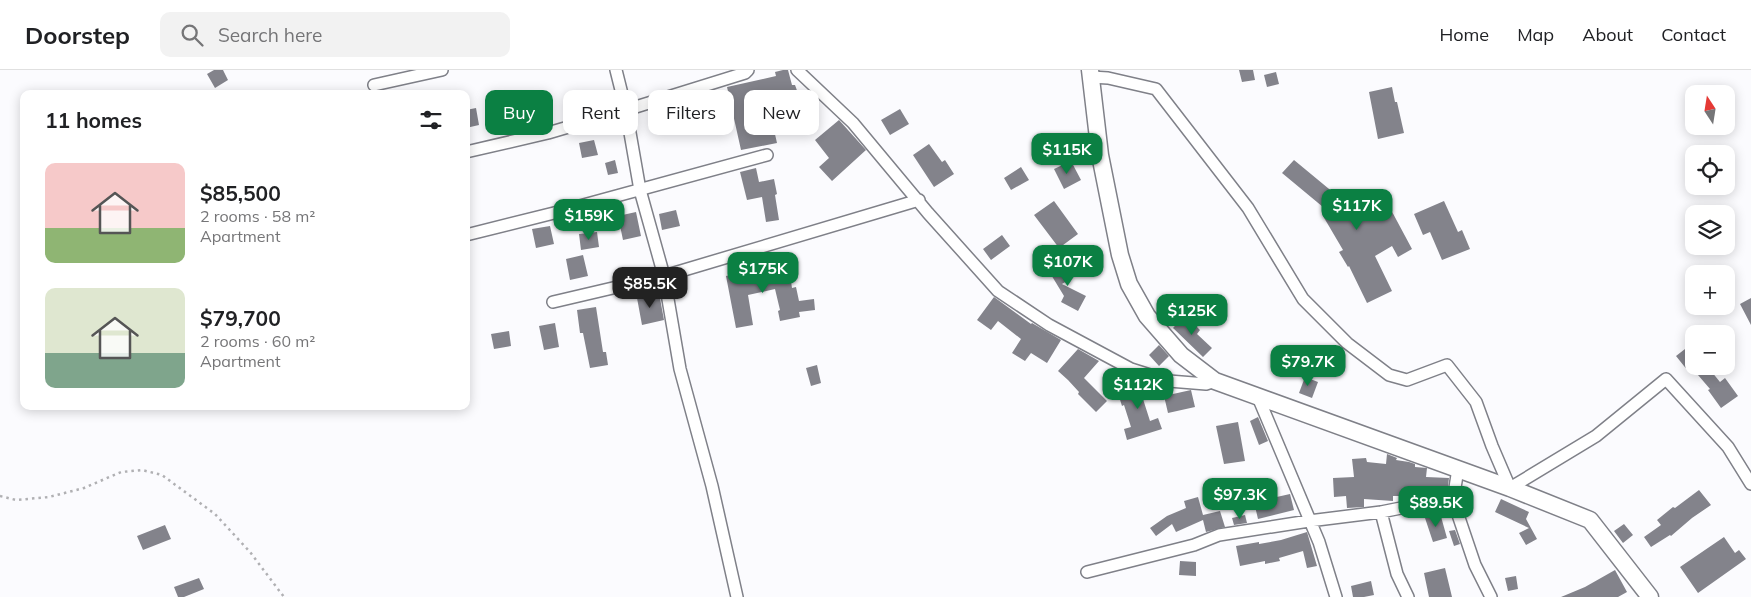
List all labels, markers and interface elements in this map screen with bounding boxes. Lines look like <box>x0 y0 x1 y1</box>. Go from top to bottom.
search box <box>160 12 510 57</box>
text: Doorstep <box>25 20 130 50</box>
icon: search <box>178 21 206 49</box>
text: Search here <box>218 23 322 47</box>
text: Home <box>1439 23 1489 46</box>
text: Map <box>1517 23 1554 46</box>
text: About <box>1582 23 1633 46</box>
text: Contact <box>1661 23 1726 46</box>
north arrow <box>1685 85 1735 135</box>
map controls <box>1685 85 1735 375</box>
chip: Buy <box>485 90 553 135</box>
chip: Rent <box>563 90 638 135</box>
chip: Filters <box>648 90 734 135</box>
chip: New <box>744 90 819 135</box>
icon: filters <box>417 106 445 134</box>
text: 11 homes <box>45 107 142 133</box>
pin: $115K <box>1032 132 1102 175</box>
text: $115K <box>1042 139 1092 159</box>
button: locate <box>1685 145 1735 195</box>
text: $85,500 <box>200 180 281 206</box>
icon: home <box>85 183 145 243</box>
pin: $117K <box>1322 189 1392 231</box>
text: $117K <box>1332 195 1382 215</box>
pin: $159K <box>554 198 624 241</box>
text: $159K <box>564 205 614 225</box>
button: layers <box>1685 205 1735 255</box>
text: 2 rooms · 58 m² <box>200 206 315 226</box>
text: Apartment <box>200 226 281 246</box>
pin: $107K <box>1033 244 1103 287</box>
text: $107K <box>1043 251 1093 271</box>
pin: $175K <box>728 252 798 294</box>
text: $175K <box>738 258 788 278</box>
button: + <box>1685 265 1735 315</box>
pin: $85.5K <box>609 266 691 309</box>
text: $85.5K <box>623 273 677 293</box>
pin: $125K <box>1157 294 1227 336</box>
text: $125K <box>1167 300 1217 320</box>
text: $79,700 <box>200 305 281 331</box>
icon: home <box>85 308 145 368</box>
button: − <box>1685 325 1735 375</box>
text: 2 rooms · 60 m² <box>200 331 315 351</box>
pin: $79.7K <box>1267 344 1349 387</box>
text: Apartment <box>200 351 281 371</box>
text: $79.7K <box>1281 351 1335 371</box>
pin: $112K <box>1103 368 1173 410</box>
text: $112K <box>1113 374 1163 394</box>
pin: $97.3K <box>1199 478 1281 520</box>
text: $97.3K <box>1213 484 1267 504</box>
pin: $89.5K <box>1395 486 1477 528</box>
text: $89.5K <box>1409 492 1463 512</box>

